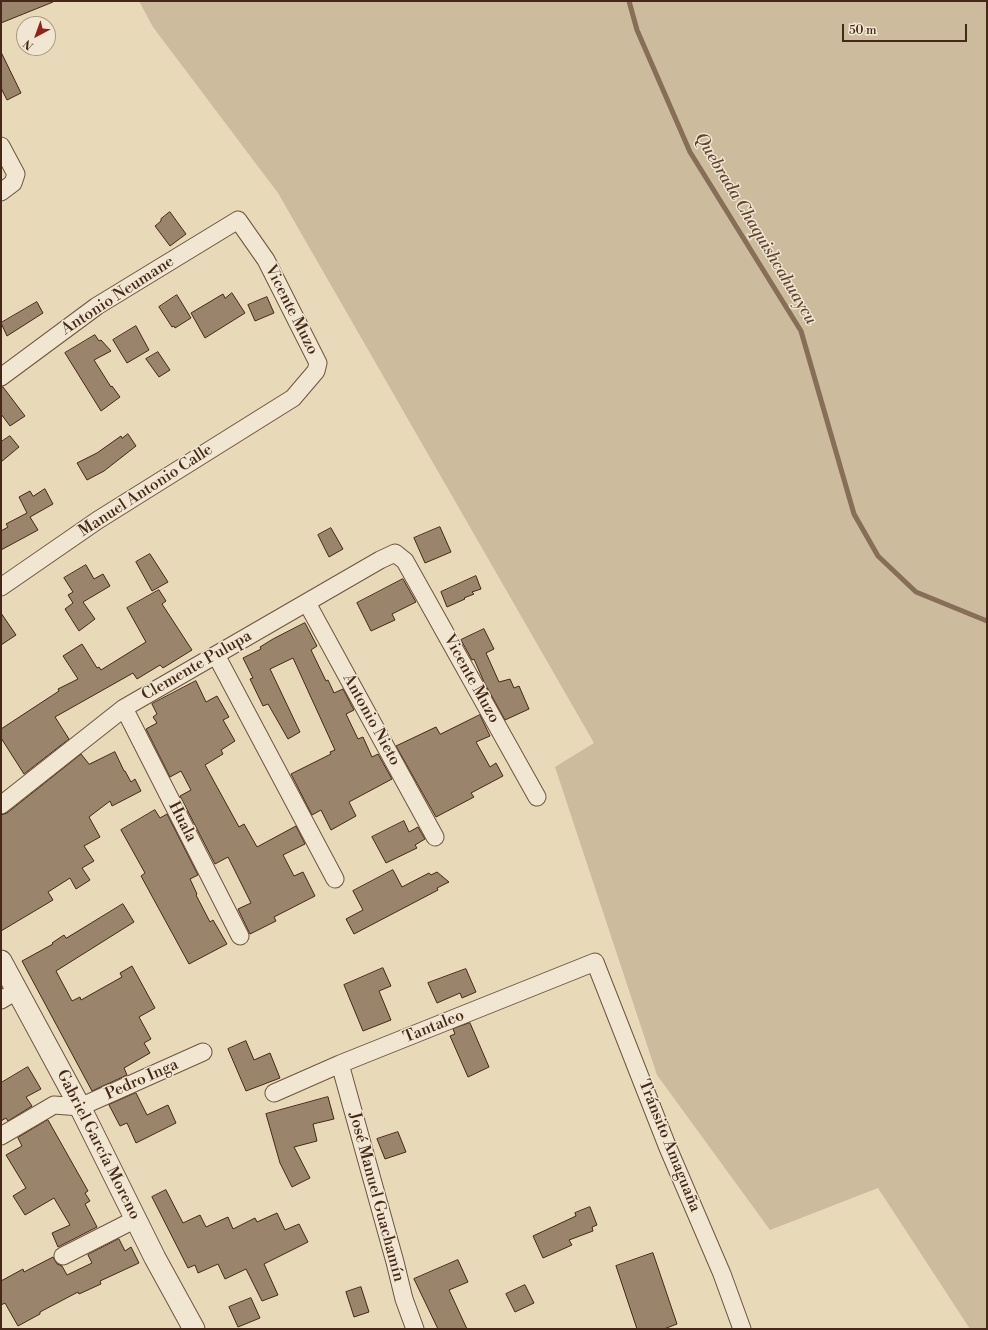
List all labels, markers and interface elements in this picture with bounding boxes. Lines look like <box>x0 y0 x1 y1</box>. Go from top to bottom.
north arrow <box>16 16 56 56</box>
scale bar <box>844 16 969 42</box>
text: 50 m <box>849 23 877 38</box>
text: N <box>21 36 37 52</box>
water label: Quebrada Chaquishcahuaycu <box>690 129 820 329</box>
street label: Antonio Neumane <box>58 252 178 340</box>
street label: Vicente Muzo <box>260 262 322 358</box>
street label: Manuel Antonio Calle <box>75 441 217 541</box>
street label: Clemente Pulupa <box>139 627 255 705</box>
street label: Vicente Muzo <box>439 631 503 727</box>
street label: Antonio Nieto <box>338 671 404 769</box>
street label: Huala <box>164 799 200 845</box>
street label: Tantaleo <box>401 1006 467 1048</box>
street label: Pedro Inga <box>102 1055 182 1105</box>
street label: Gabriel García Moreno <box>52 1067 144 1223</box>
street label: Tránsito Amaguaña <box>634 1077 704 1215</box>
street label: José Manuel Guachamín <box>344 1110 408 1284</box>

